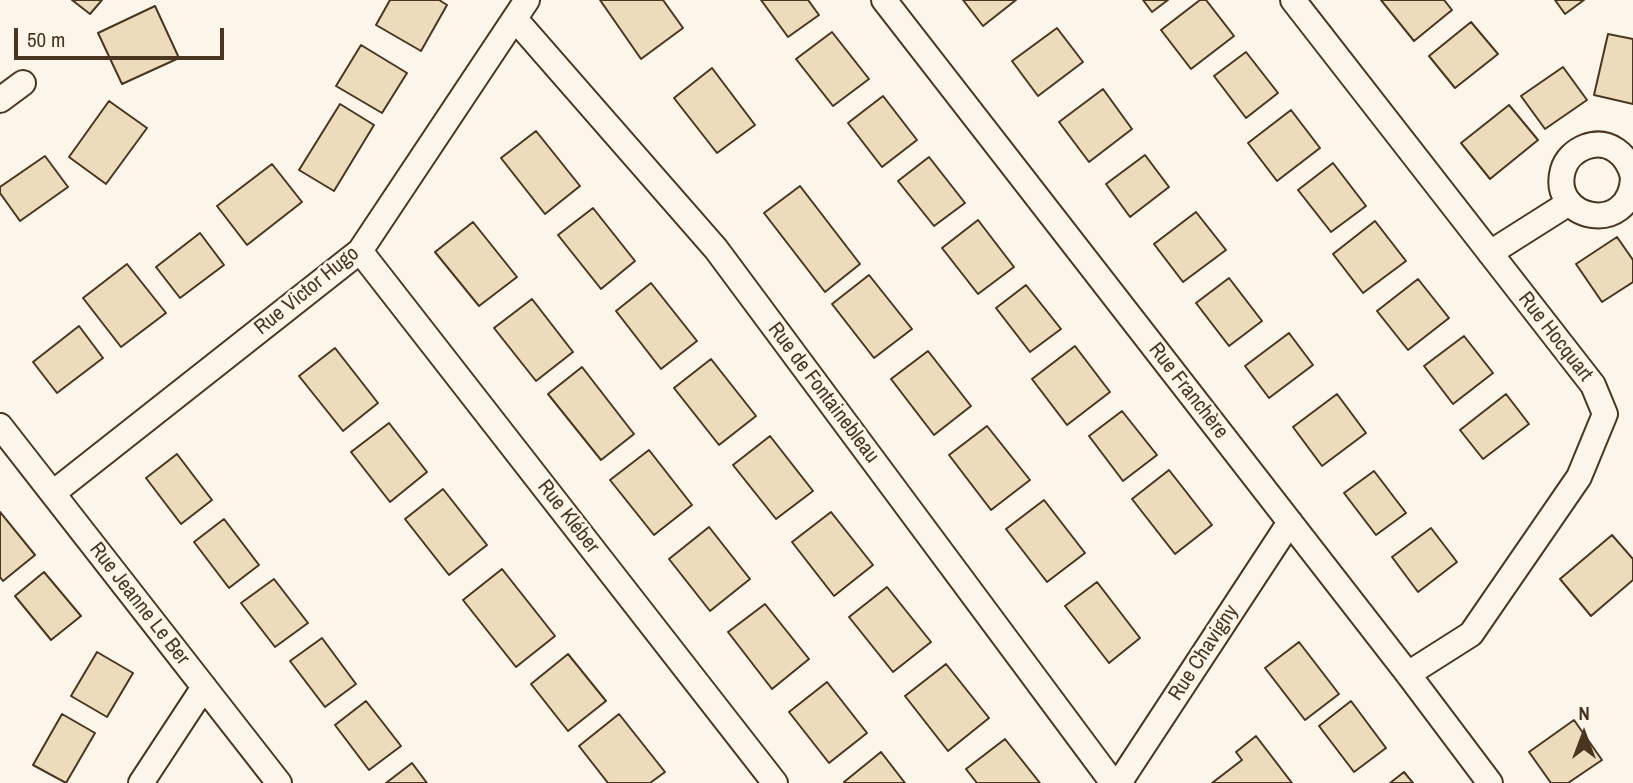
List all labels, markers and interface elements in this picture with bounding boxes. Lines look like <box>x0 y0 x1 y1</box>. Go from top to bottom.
scale bar <box>18 14 228 58</box>
text: 50 m <box>27 25 65 54</box>
street label: Rue Victor Hugo <box>250 241 364 341</box>
street label: Rue Hocquart <box>1512 287 1598 387</box>
street label: Rue de Fontainebleau <box>762 318 884 468</box>
street label: Rue Franchère <box>1143 338 1233 444</box>
street label: Rue Kléber <box>532 475 604 559</box>
street label: Rue Jeanne Le Ber <box>83 538 195 670</box>
street label: Rue Chavigny <box>1164 600 1244 706</box>
north arrow <box>1549 699 1619 769</box>
text: N <box>1578 700 1590 726</box>

